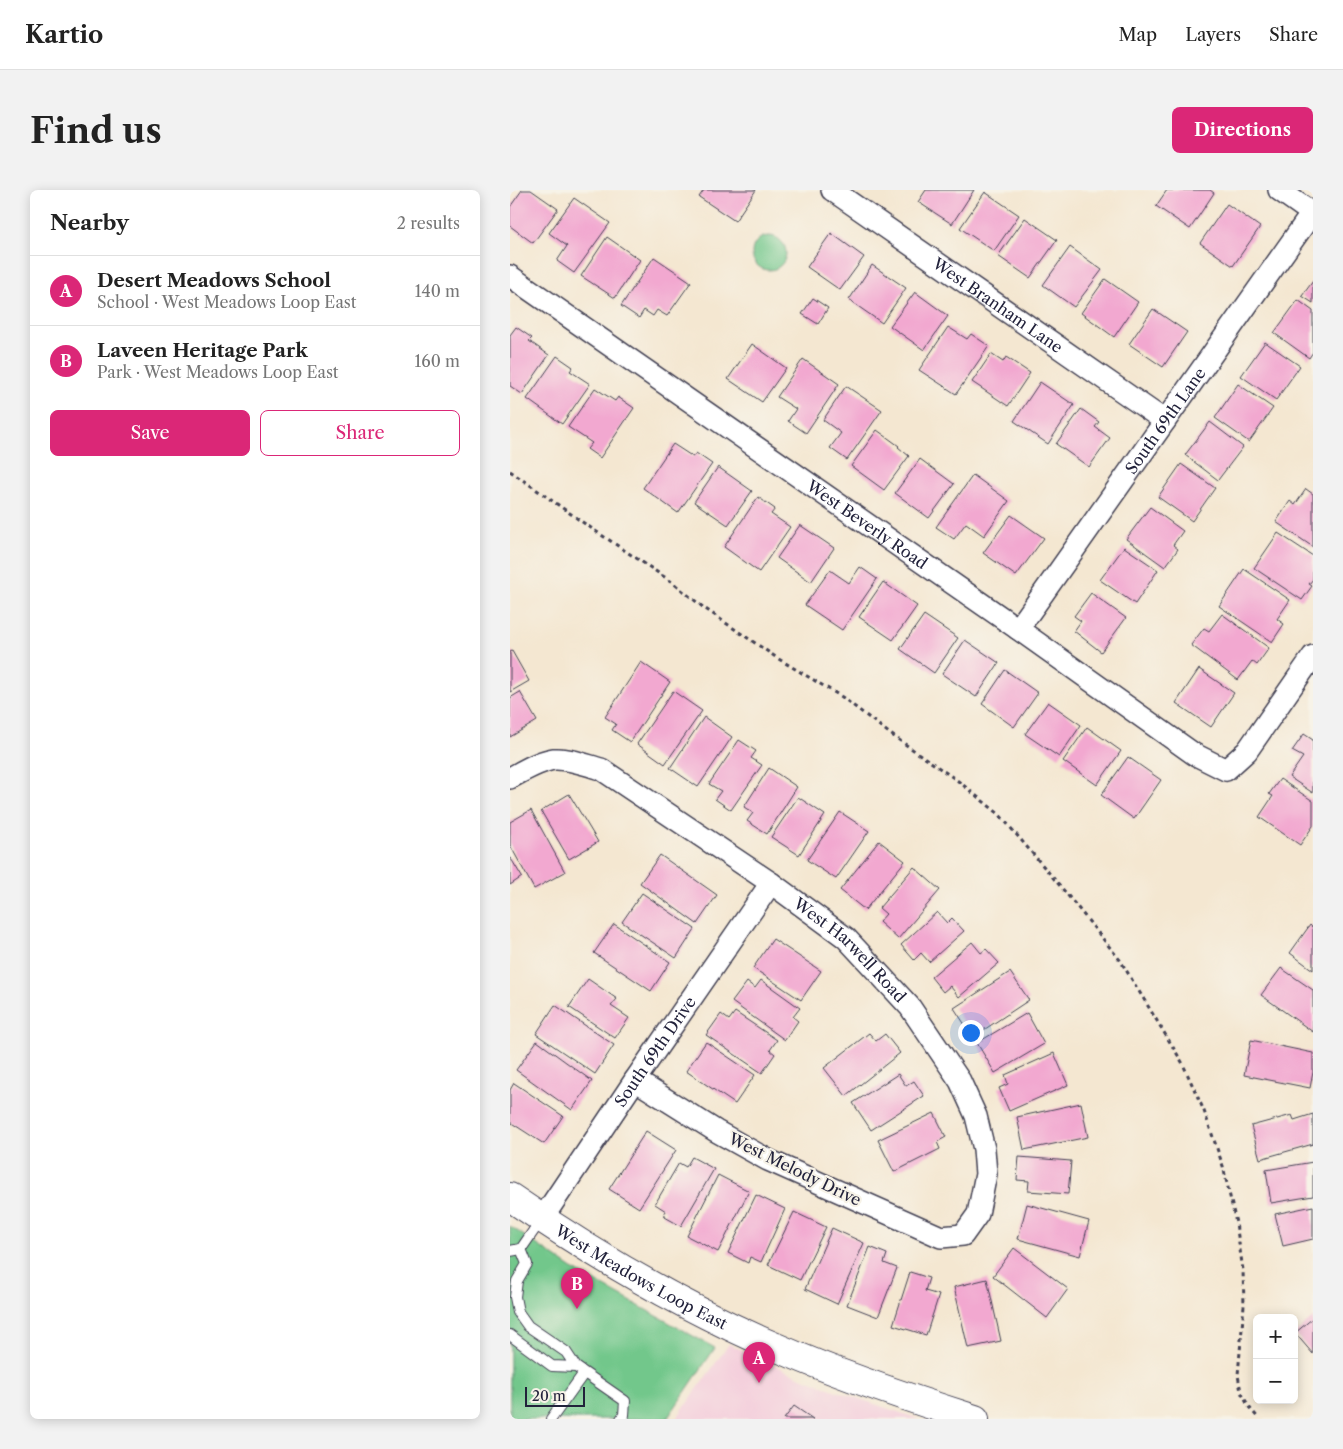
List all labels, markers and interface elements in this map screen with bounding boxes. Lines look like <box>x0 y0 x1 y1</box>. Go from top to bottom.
text: Kartio <box>25 20 103 49</box>
text: Map <box>1119 24 1157 46</box>
text: Layers <box>1185 24 1241 46</box>
text: Share <box>1269 24 1318 46</box>
button: Directions <box>1172 107 1313 153</box>
text: Find us <box>30 109 162 152</box>
text: Nearby <box>50 210 129 235</box>
text: 2 results <box>397 213 460 233</box>
street label: West Branham Lane <box>928 253 1067 357</box>
text: Desert Meadows School <box>97 269 331 292</box>
text: A <box>60 281 72 301</box>
text: 140 m <box>415 281 460 301</box>
text: School · West Meadows Loop East <box>97 292 356 312</box>
text: Laveen Heritage Park <box>97 339 308 362</box>
text: B <box>60 351 72 371</box>
text: 160 m <box>415 351 460 371</box>
text: Park · West Meadows Loop East <box>97 362 338 382</box>
street label: South 69th Lane <box>1121 364 1210 478</box>
button: Save <box>50 410 250 456</box>
button: Share <box>260 410 460 456</box>
street label: West Beverly Road <box>802 475 932 573</box>
street label: West Harwell Road <box>789 893 911 1006</box>
street label: South 69th Drive <box>610 992 700 1111</box>
your location <box>958 1020 984 1046</box>
street label: West Melody Drive <box>725 1128 865 1210</box>
street label: West Meadows Loop East <box>551 1220 731 1334</box>
pin: B <box>561 1268 593 1309</box>
map controls <box>1253 1314 1298 1404</box>
button: + <box>1253 1314 1298 1359</box>
pin: A <box>743 1342 775 1383</box>
button: − <box>1253 1359 1298 1404</box>
scale bar <box>525 1384 585 1407</box>
text: 20 m <box>532 1387 566 1405</box>

